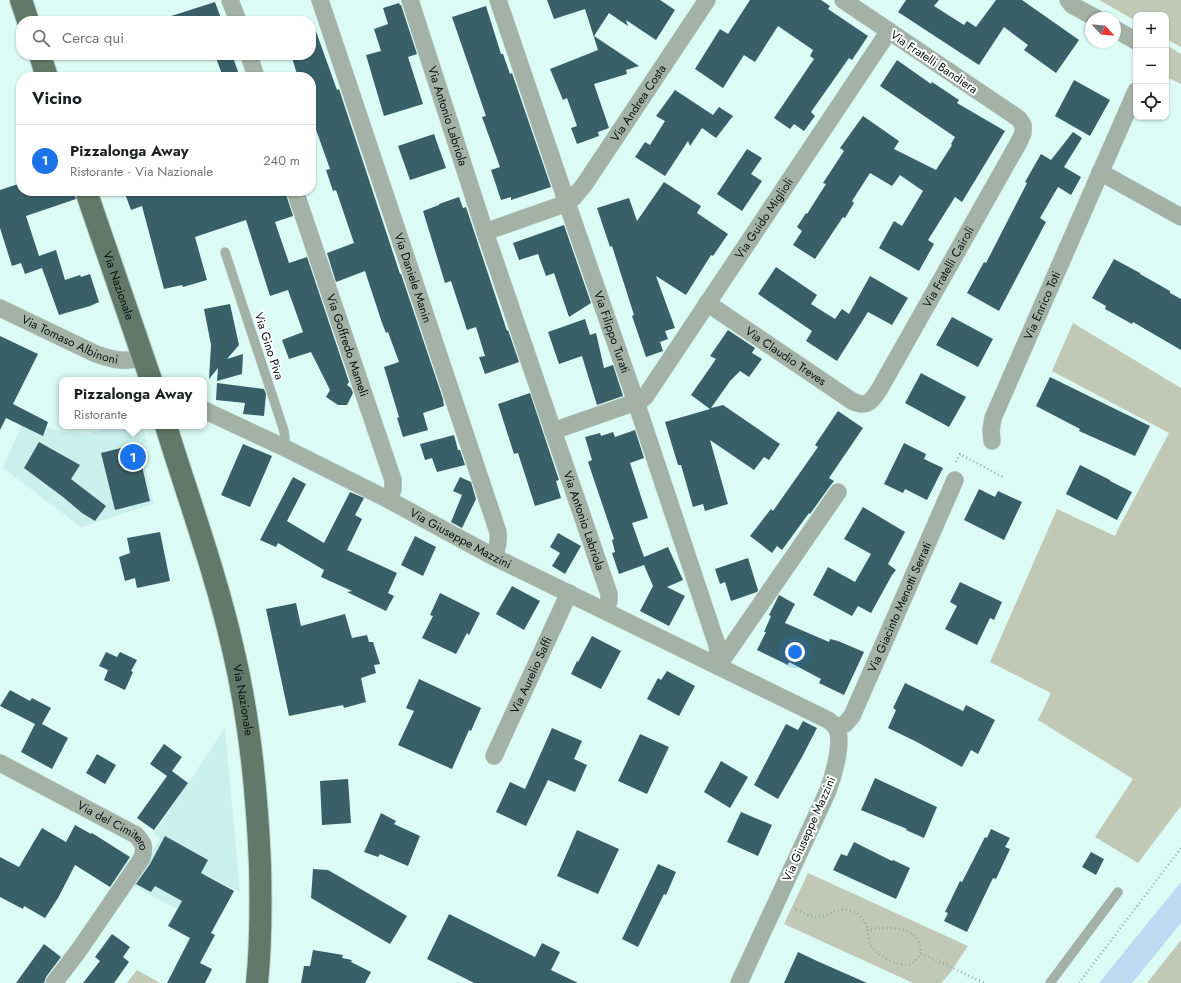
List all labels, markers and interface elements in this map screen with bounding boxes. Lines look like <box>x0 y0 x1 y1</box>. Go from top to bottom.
north arrow <box>1085 12 1121 48</box>
map controls <box>1133 12 1169 120</box>
button: + <box>1133 12 1169 48</box>
search box <box>16 16 316 60</box>
street label: Via Fratelli Bandiera <box>887 26 982 98</box>
icon: search <box>30 27 52 49</box>
text: Cerca qui <box>62 27 124 49</box>
button: − <box>1133 48 1169 84</box>
street label: Via Andrea Costa <box>606 61 671 145</box>
street label: Via Antonio Labriola <box>423 64 472 169</box>
button: locate <box>1133 84 1169 120</box>
text: Vicino <box>32 86 82 110</box>
text: Pizzalonga Away <box>70 140 188 162</box>
text: 1 <box>42 151 48 170</box>
text: 240 m <box>263 151 300 170</box>
text: Ristorante · Via Nazionale <box>70 162 213 181</box>
street label: Via Guido Miglioli <box>730 174 798 263</box>
street label: Via Fratelli Cairoli <box>918 223 979 311</box>
street label: Via Daniele Manin <box>390 231 436 325</box>
street label: Via Nazionale <box>98 249 139 322</box>
street label: Via Enrico Toti <box>1019 268 1065 343</box>
street label: Via Filippo Turati <box>589 288 634 376</box>
street label: Via Goffredo Mameli <box>322 292 373 399</box>
street label: Via Gino Piva <box>250 310 288 382</box>
street label: Via Tomaso Albinoni <box>18 311 119 369</box>
street label: Via Claudio Treves <box>742 322 830 390</box>
popup <box>59 377 207 429</box>
text: Pizzalonga Away <box>74 383 192 405</box>
text: Ristorante <box>74 405 127 424</box>
pin: 1 <box>120 442 146 472</box>
street label: Via Antonio Labriola <box>559 469 609 573</box>
street label: Via Giuseppe Mazzini <box>406 504 514 573</box>
street label: Via Giacinto Menotti Serrati <box>863 539 936 675</box>
street label: Via Aurelio Saffi <box>506 634 557 717</box>
your location <box>785 642 805 662</box>
street label: Via Nazionale <box>228 663 258 737</box>
street label: Via Giuseppe Mazzini <box>778 774 840 884</box>
street label: Via del Cimitero <box>74 796 153 852</box>

